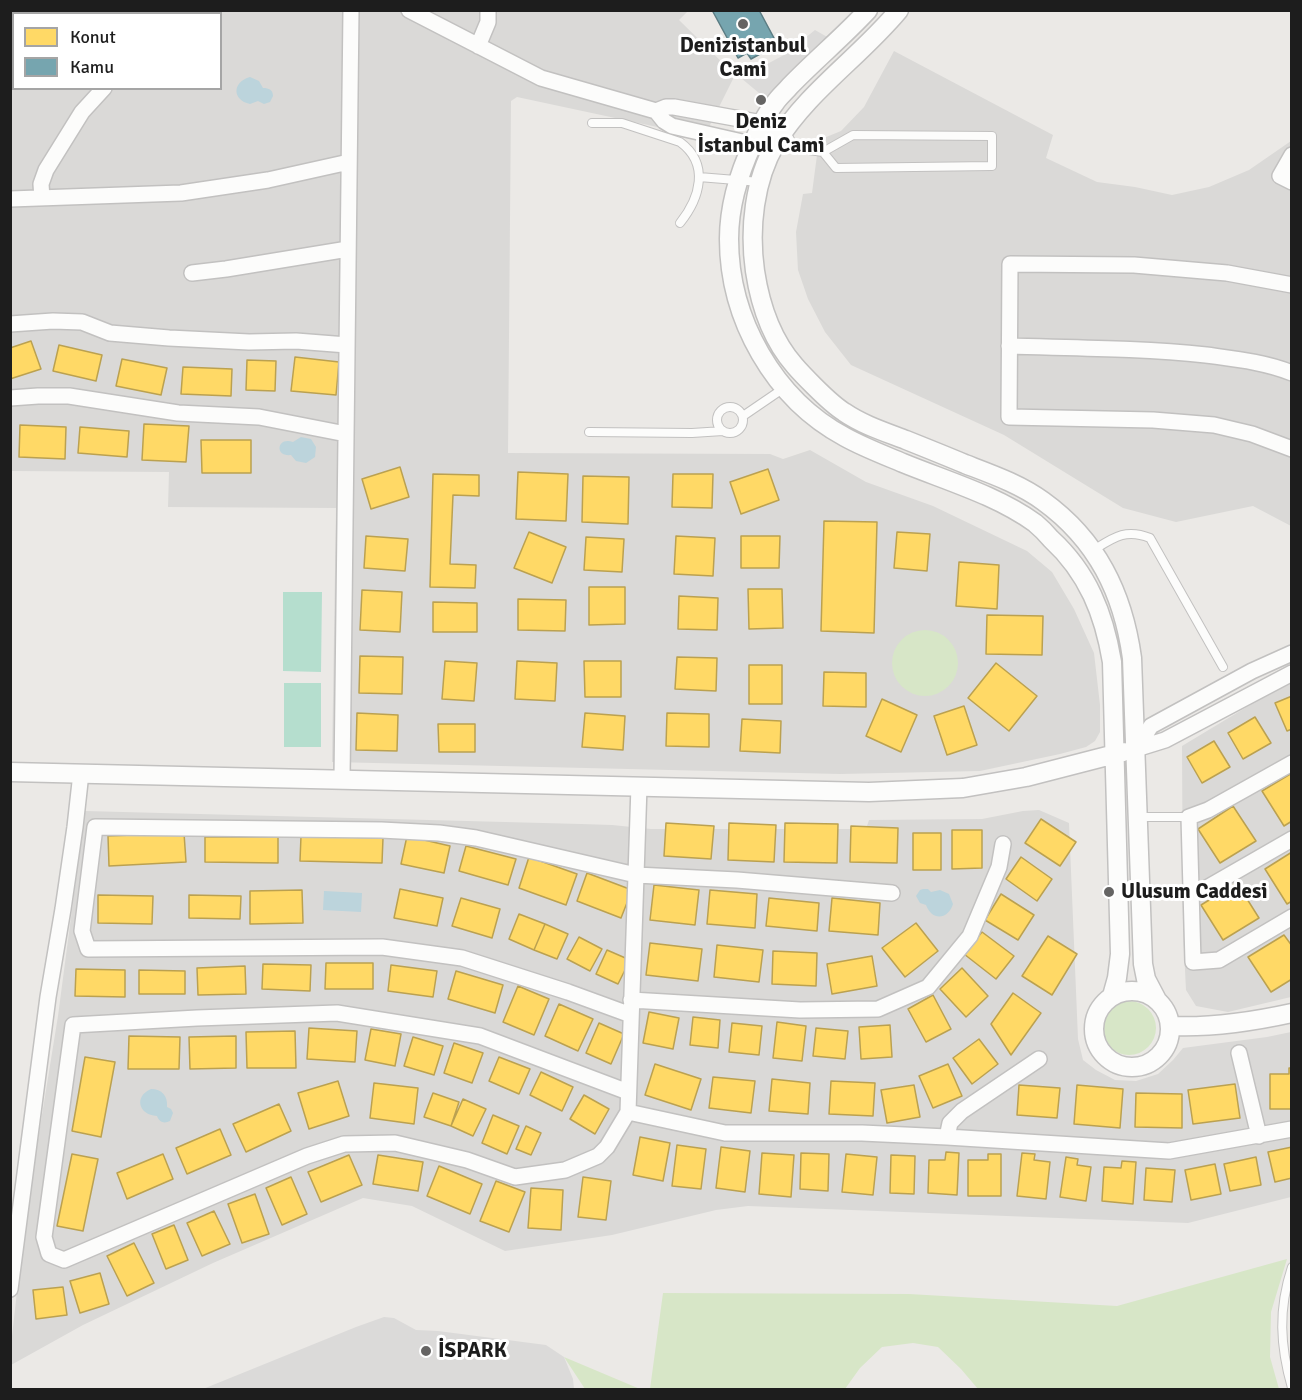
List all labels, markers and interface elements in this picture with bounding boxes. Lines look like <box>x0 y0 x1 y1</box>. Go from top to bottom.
legend <box>12 12 222 90</box>
marker: Denizistanbul Cami <box>736 17 750 31</box>
text: Konut <box>70 26 116 48</box>
place label: Denizistanbul Cami <box>680 33 806 83</box>
text: Kamu <box>70 56 114 78</box>
marker: Deniz İstanbul Cami <box>754 93 768 107</box>
place label: Deniz İstanbul Cami <box>698 109 824 159</box>
place label: Ulusum Caddesi <box>1121 879 1268 905</box>
marker: Ulusum Caddesi <box>1102 885 1116 899</box>
place label: İSPARK <box>438 1338 507 1364</box>
marker: İSPARK <box>419 1344 433 1358</box>

